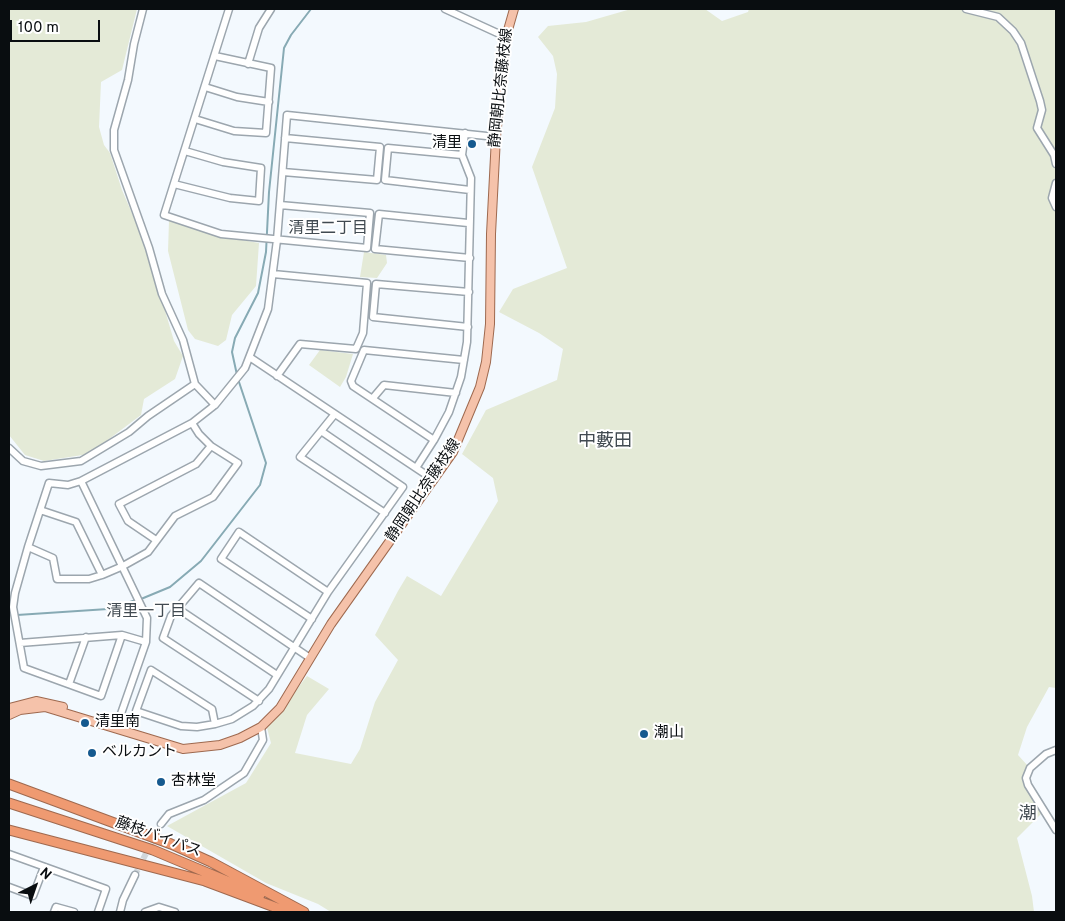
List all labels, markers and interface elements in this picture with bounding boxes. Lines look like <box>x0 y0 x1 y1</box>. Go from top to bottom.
scale bar <box>12 10 102 42</box>
text: 100 m <box>18 19 59 38</box>
street label: 静岡朝比奈藤枝線 <box>487 27 517 149</box>
place label: 清里 <box>432 135 462 153</box>
marker: 清里 <box>466 138 478 150</box>
district label: 清里二丁目 <box>288 220 368 240</box>
district label: 中藪田 <box>578 431 632 453</box>
street label: 静岡朝比奈藤枝線 <box>383 436 465 546</box>
district label: 清里一丁目 <box>106 603 186 623</box>
place label: 清里南 <box>95 714 140 732</box>
marker: 清里南 <box>79 717 91 729</box>
place label: 潮山 <box>654 725 684 743</box>
marker: 潮山 <box>638 728 650 740</box>
place label: ベルカント <box>102 744 177 762</box>
marker: ベルカント <box>86 747 98 759</box>
place label: 杏林堂 <box>171 773 216 791</box>
marker: 杏林堂 <box>155 776 167 788</box>
district label: 潮 <box>1019 804 1037 826</box>
street label: 藤枝バイパス <box>113 814 203 862</box>
north arrow <box>10 861 60 911</box>
text: N <box>36 865 55 884</box>

